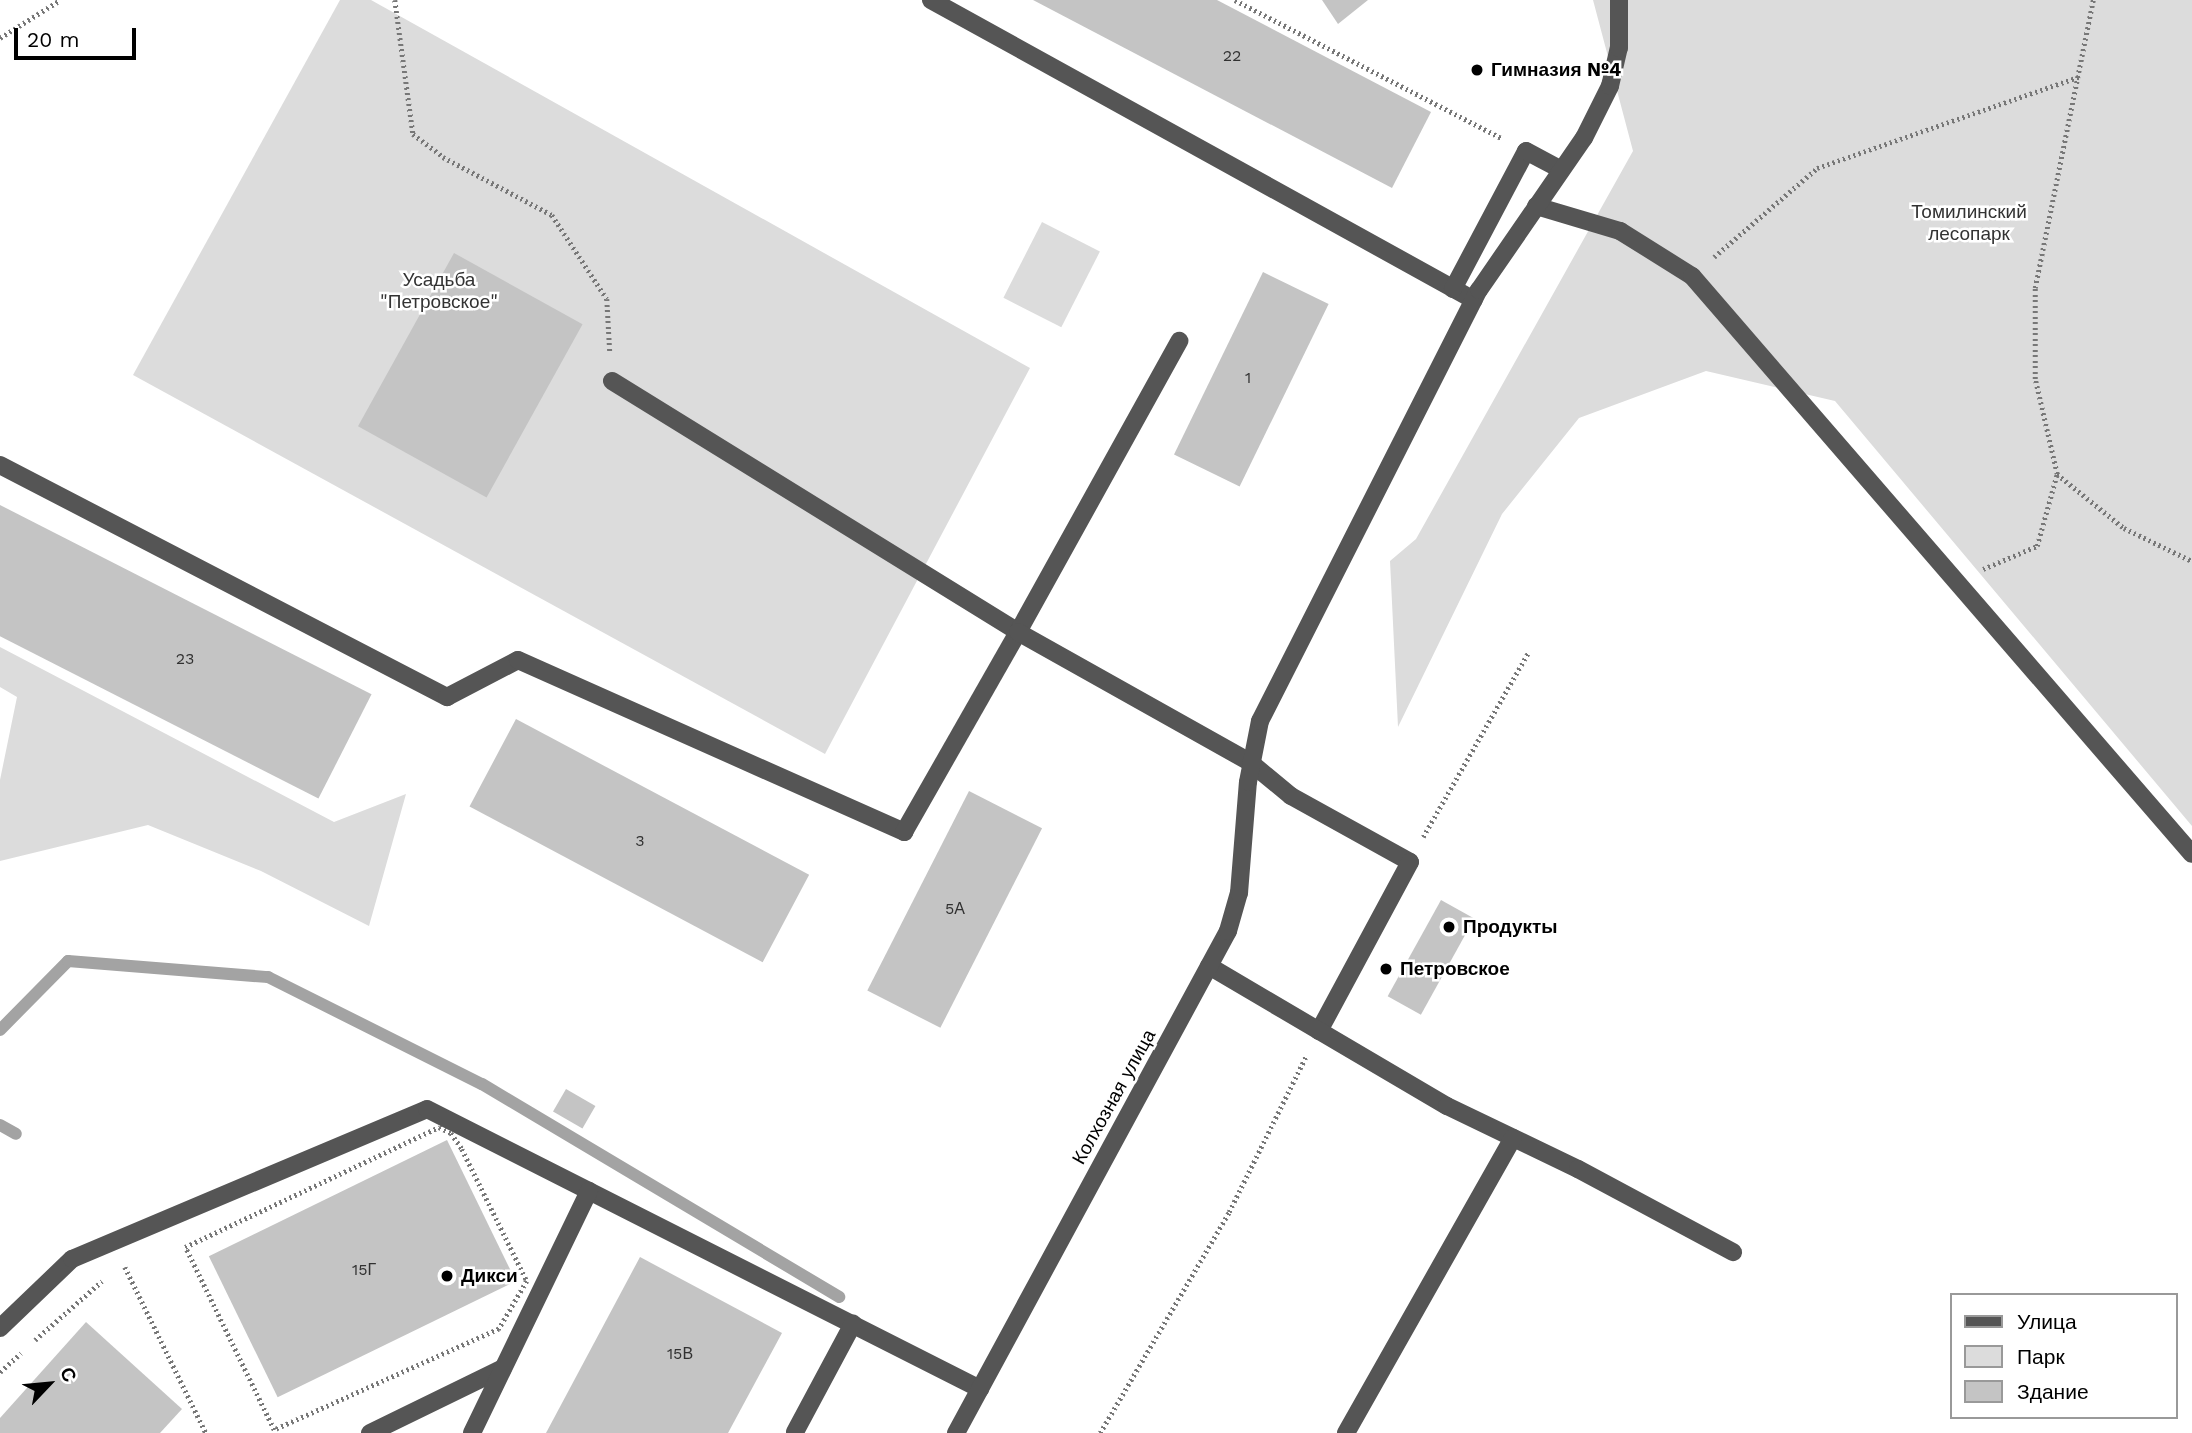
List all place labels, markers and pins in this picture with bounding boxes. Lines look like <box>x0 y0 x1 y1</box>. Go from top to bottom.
place label: Гимназия №4 <box>1491 59 1621 81</box>
marker: Гимназия №4 <box>1469 62 1485 78</box>
place label: Продукты <box>1463 916 1558 938</box>
marker: Продукты <box>1441 919 1457 935</box>
place label: Петровское <box>1400 958 1510 980</box>
marker: Петровское <box>1378 961 1394 977</box>
place label: Дикси <box>461 1265 518 1287</box>
marker: Дикси <box>439 1268 455 1284</box>

